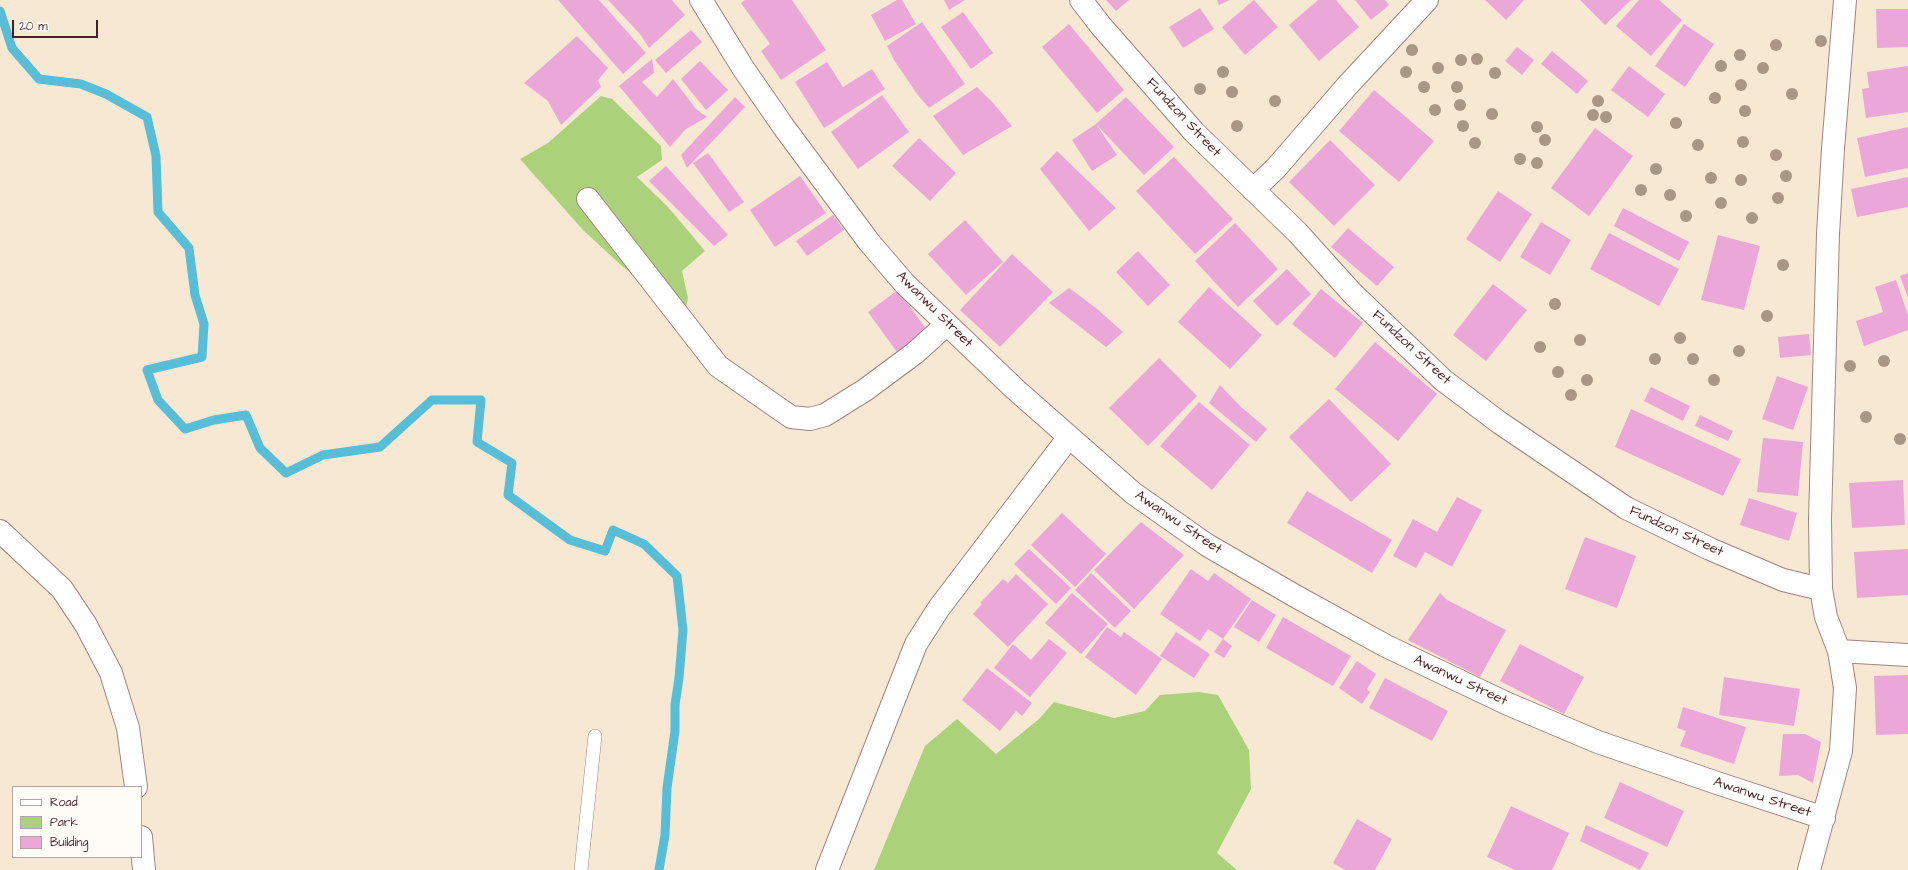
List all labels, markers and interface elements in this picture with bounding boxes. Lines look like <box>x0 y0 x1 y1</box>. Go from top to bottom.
scale bar <box>14 12 100 38</box>
text: 20 m <box>19 18 48 35</box>
street label: Fundzon Street <box>1142 75 1224 161</box>
street label: Awanwu Street <box>892 268 976 352</box>
street label: Fundzon Street <box>1368 307 1454 389</box>
street label: Awanwu Street <box>1131 488 1225 558</box>
street label: Fundzon Street <box>1626 503 1726 561</box>
street label: Awanwu Street <box>1410 652 1510 710</box>
street label: Awanwu Street <box>1711 774 1813 822</box>
legend <box>12 786 142 858</box>
text: Road <box>50 794 78 811</box>
text: Park <box>50 814 78 831</box>
text: Building <box>50 834 88 851</box>

